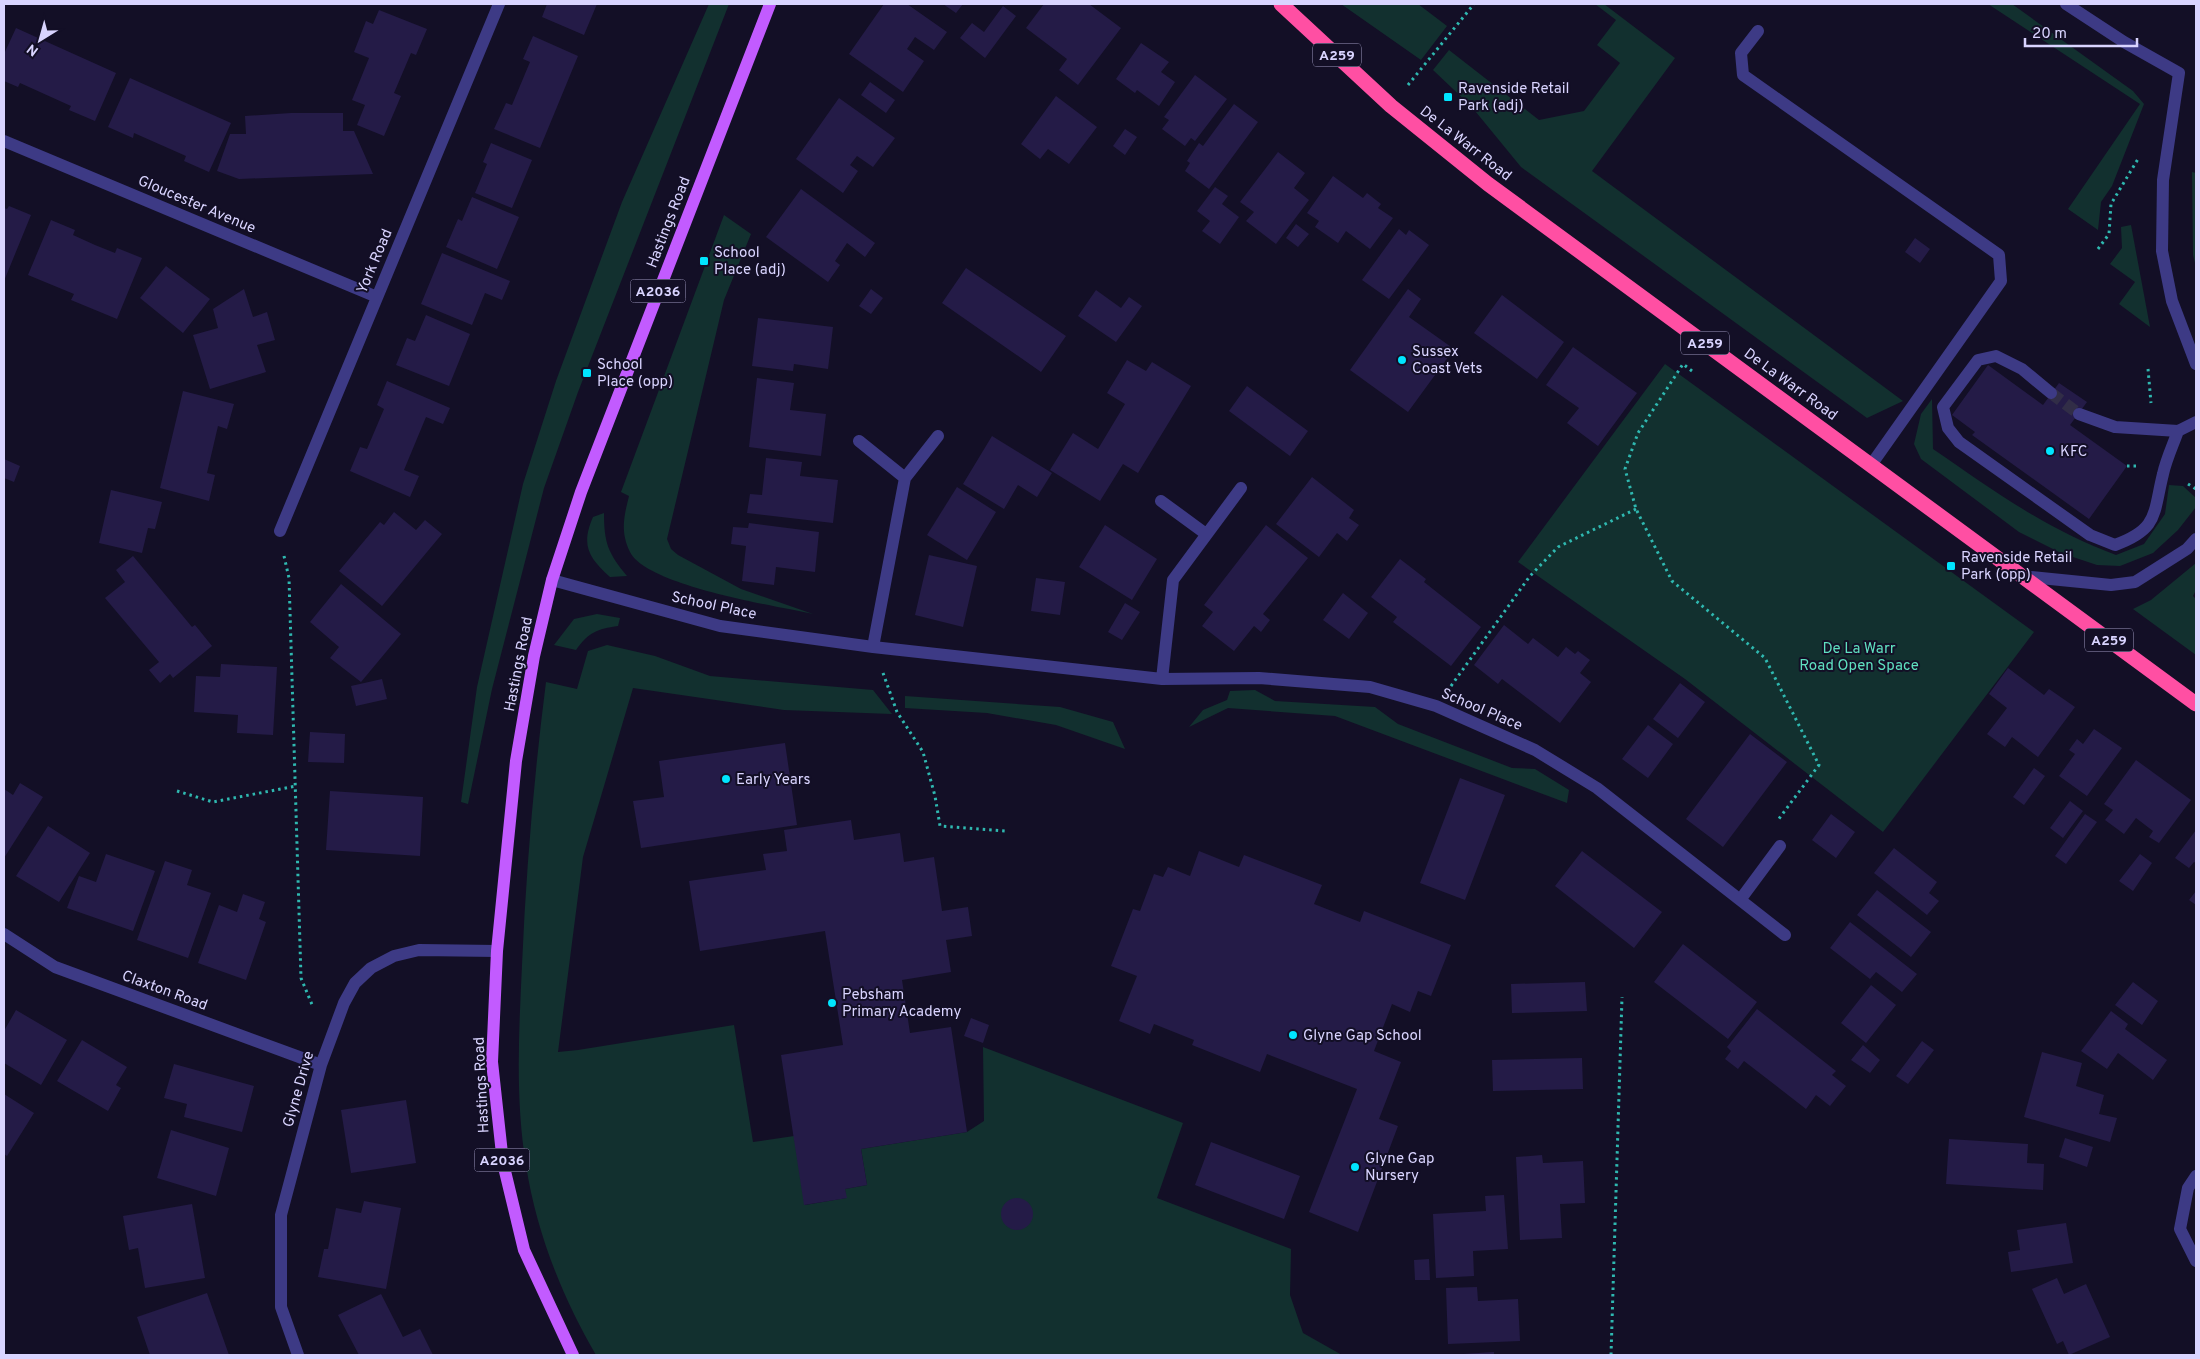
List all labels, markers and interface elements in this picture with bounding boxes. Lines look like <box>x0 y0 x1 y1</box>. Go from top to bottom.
north arrow <box>15 15 65 65</box>
scale bar <box>2025 15 2138 47</box>
text: 20 m <box>2032 25 2067 44</box>
text: N <box>24 39 42 59</box>
road number: A259 <box>1313 44 1361 66</box>
place label: Ravenside Retail Park (adj) <box>1458 80 1570 116</box>
marker: Ravenside Retail Park (adj) <box>1442 91 1454 103</box>
street label: De La Warr Road <box>1415 102 1515 186</box>
street label: Gloucester Avenue <box>135 172 258 239</box>
street label: Hastings Road <box>643 174 696 271</box>
street label: York Road <box>353 226 398 297</box>
place label: School Place (adj) <box>714 244 786 280</box>
marker: School Place (adj) <box>698 255 710 267</box>
road number: A2036 <box>630 280 686 302</box>
road number: A259 <box>1681 332 1729 354</box>
place label: Sussex Coast Vets <box>1412 343 1483 379</box>
street label: De La Warr Road <box>1739 345 1841 426</box>
marker: Sussex Coast Vets <box>1396 354 1408 366</box>
place label: School Place (opp) <box>597 356 673 392</box>
marker: School Place (opp) <box>581 367 593 379</box>
place label: KFC <box>2060 443 2088 462</box>
marker: KFC <box>2044 445 2056 457</box>
place label: Ravenside Retail Park (opp) <box>1961 549 2073 585</box>
marker: Ravenside Retail Park (opp) <box>1945 560 1957 572</box>
street label: School Place <box>669 588 758 625</box>
street label: Hastings Road <box>501 615 538 713</box>
road number: A259 <box>2085 628 2133 652</box>
park label: De La Warr Road Open Space <box>1799 640 1919 676</box>
street label: School Place <box>1438 685 1525 736</box>
place label: Early Years <box>736 771 811 790</box>
marker: Early Years <box>720 773 732 785</box>
street label: Claxton Road <box>119 967 210 1016</box>
place label: Pebsham Primary Academy <box>842 986 962 1022</box>
marker: Pebsham Primary Academy <box>826 997 838 1009</box>
place label: Glyne Gap School <box>1303 1027 1422 1046</box>
marker: Glyne Gap School <box>1287 1029 1299 1041</box>
street label: Hastings Road <box>470 1036 495 1134</box>
street label: Glyne Drive <box>280 1049 319 1130</box>
road number: A2036 <box>474 1148 530 1172</box>
place label: Glyne Gap Nursery <box>1365 1150 1434 1186</box>
marker: Glyne Gap Nursery <box>1349 1161 1361 1173</box>

